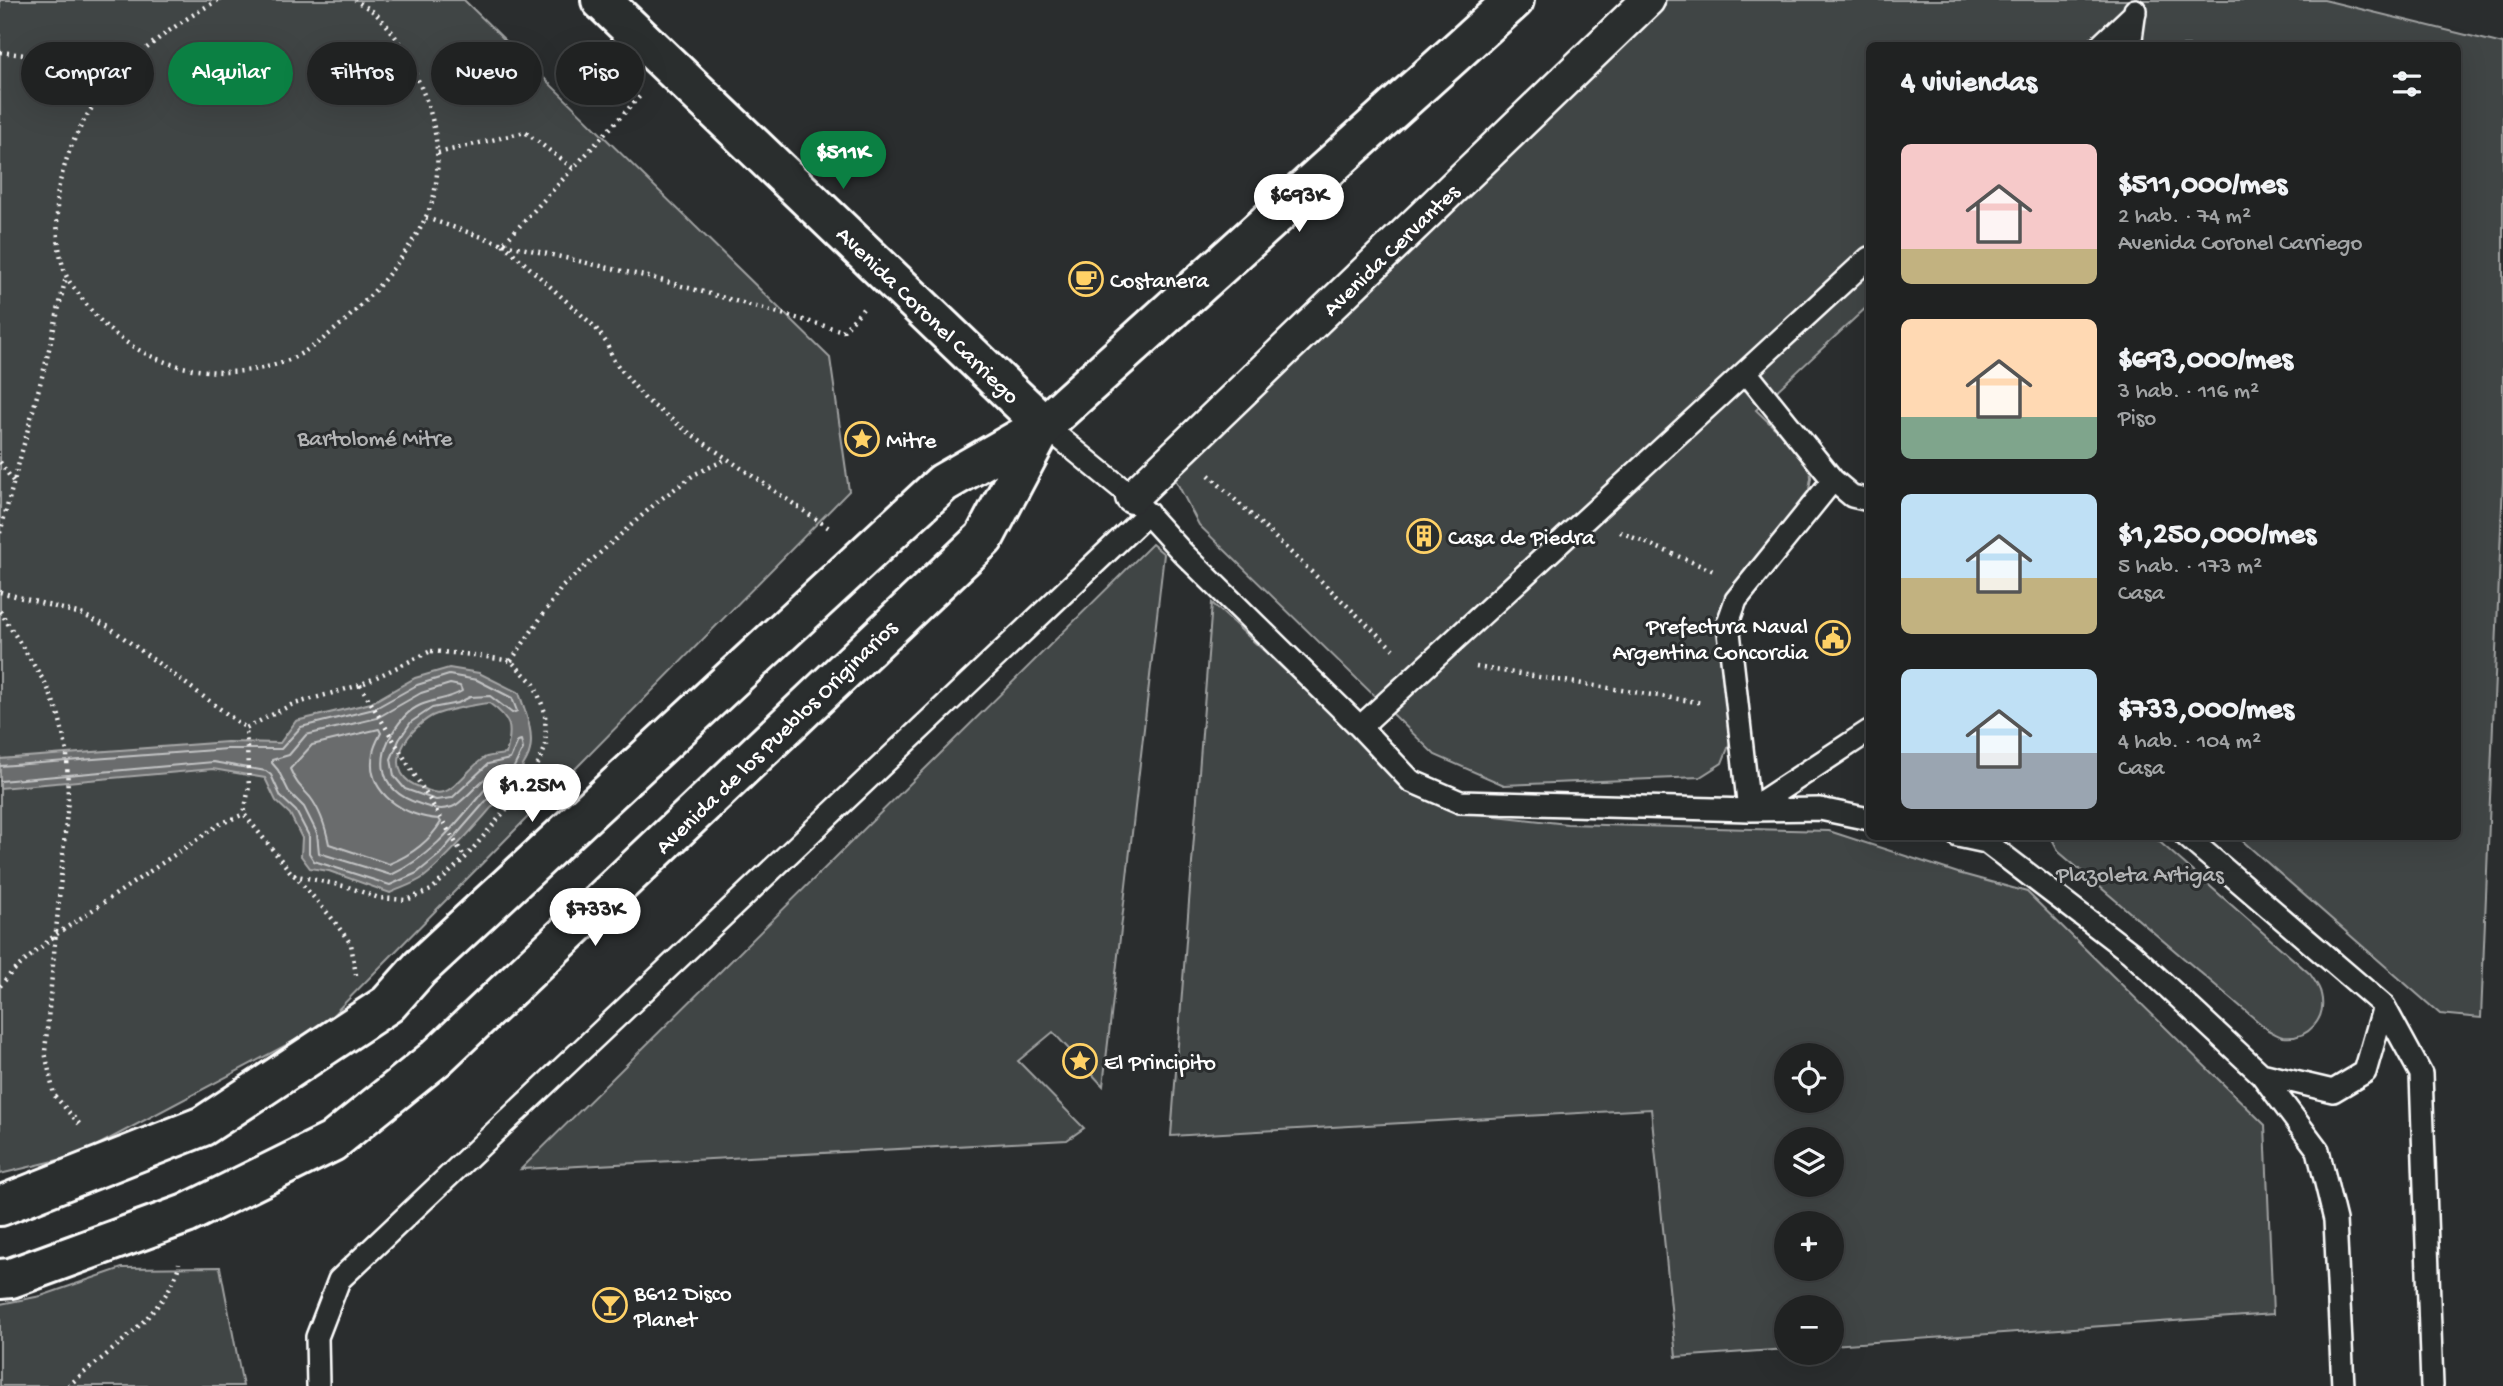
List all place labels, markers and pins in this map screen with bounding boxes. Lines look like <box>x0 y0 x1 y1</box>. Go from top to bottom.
pin: $511K <box>794 132 892 191</box>
pin: $693K <box>1250 174 1348 234</box>
cafe icon: Costanera <box>1067 260 1105 298</box>
place label: Costanera <box>1110 269 1210 296</box>
place icon: Mitre <box>843 420 881 458</box>
place label: Mitre <box>886 429 937 456</box>
building icon: Casa de Piedra <box>1405 517 1443 555</box>
place label: Casa de Piedra <box>1448 526 1596 553</box>
place label: Prefectura Naval Argentina Concordia <box>1612 615 1809 668</box>
public building icon: Prefectura Naval Argentina Concordia <box>1814 619 1852 657</box>
pin: $1.25M <box>475 764 589 824</box>
pin: $733K <box>546 888 644 948</box>
place icon: El Principito <box>1061 1042 1099 1080</box>
place label: El Principito <box>1104 1051 1216 1078</box>
place label: B612 Disco Planet <box>633 1282 732 1335</box>
bar icon: B612 Disco Planet <box>591 1286 629 1324</box>

